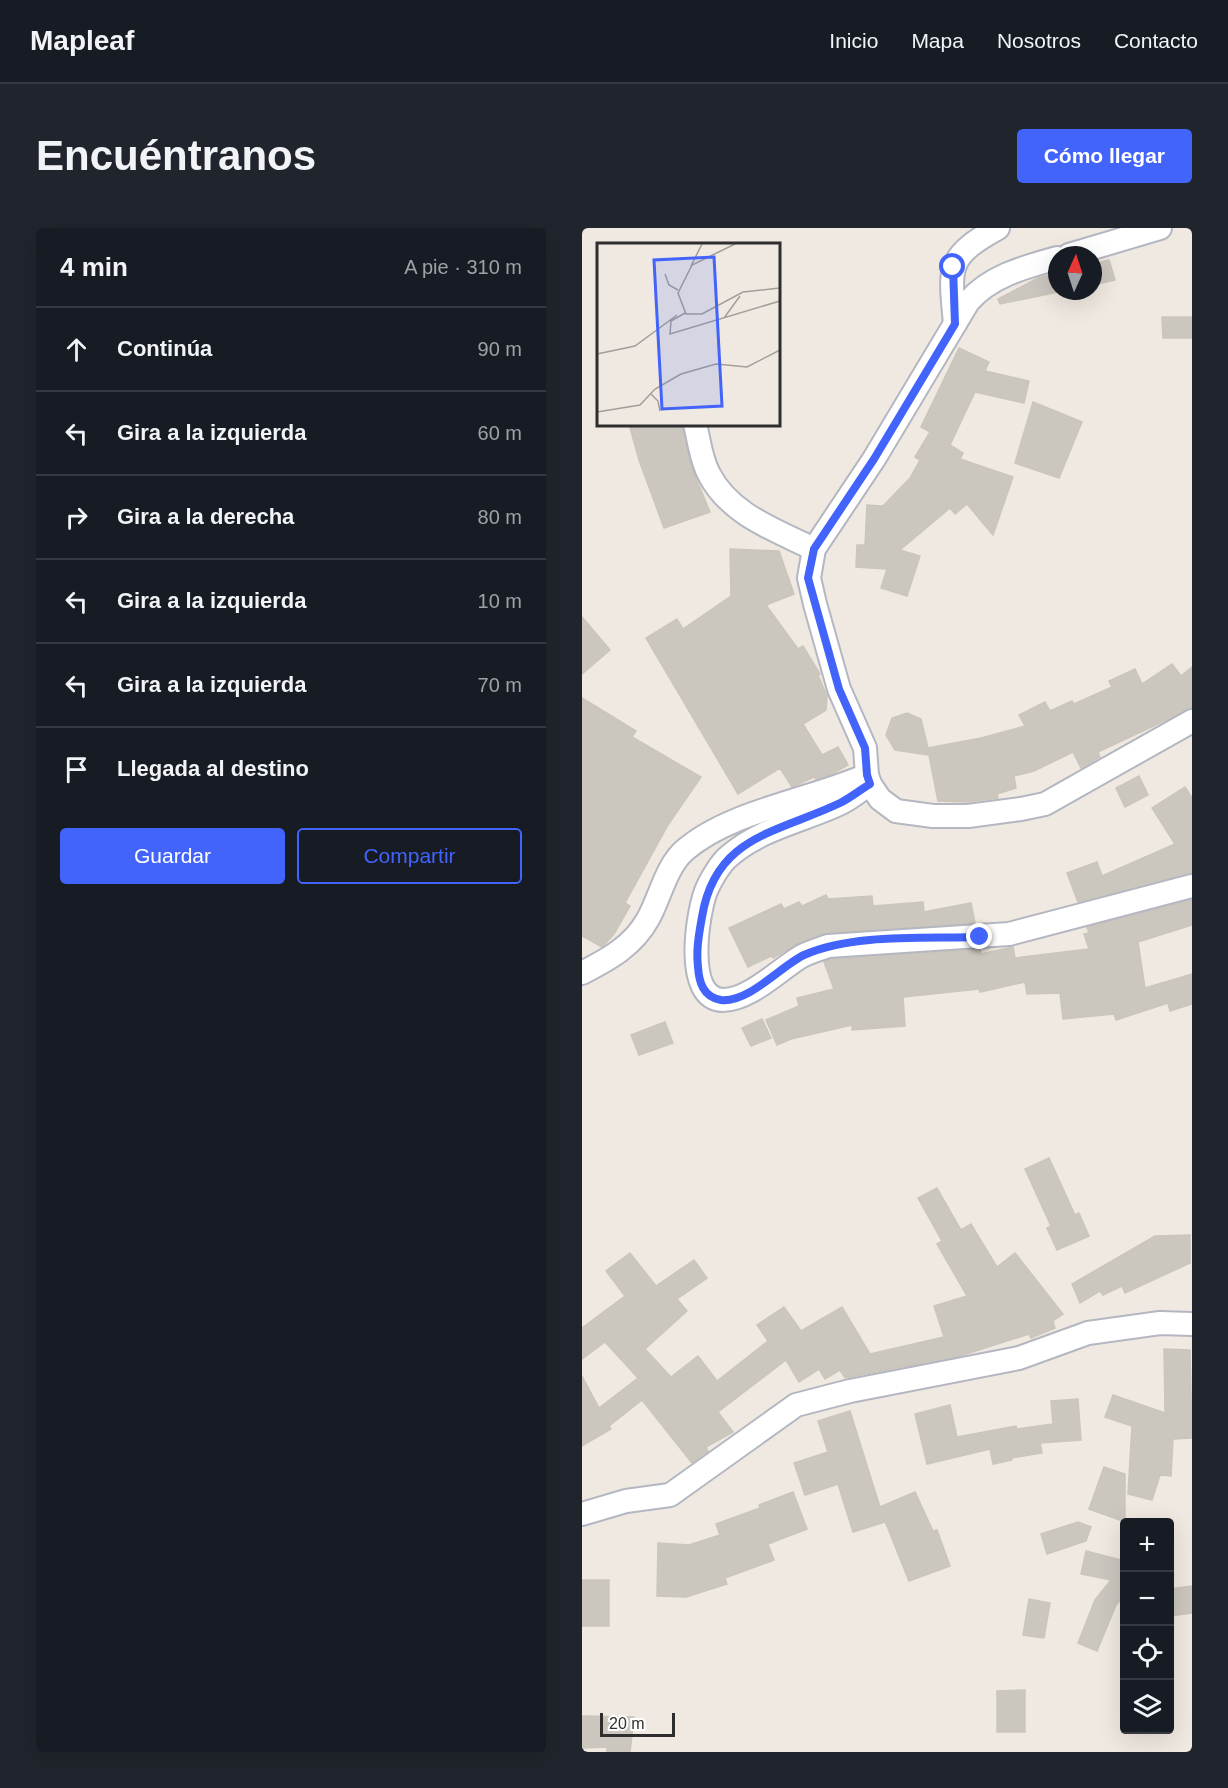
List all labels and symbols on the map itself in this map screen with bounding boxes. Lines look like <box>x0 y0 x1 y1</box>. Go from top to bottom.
inset map <box>597 243 780 426</box>
north arrow <box>1048 246 1102 300</box>
route start <box>939 253 965 279</box>
route end <box>966 923 992 949</box>
scale bar <box>600 1710 675 1738</box>

